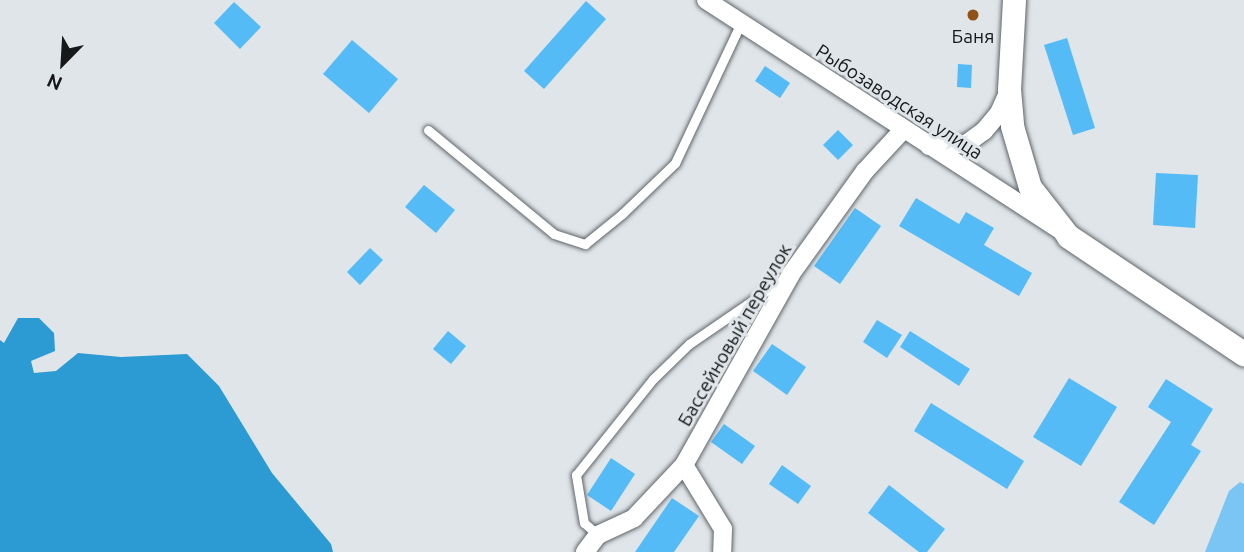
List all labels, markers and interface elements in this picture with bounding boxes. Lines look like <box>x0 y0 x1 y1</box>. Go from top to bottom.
marker: Баня <box>965 7 981 23</box>
place label: Баня <box>952 26 994 48</box>
north arrow <box>28 28 98 98</box>
street label: Рыбозаводская улица <box>811 40 987 164</box>
text: N <box>44 69 65 95</box>
street label: Бассейновый переулок <box>673 240 797 430</box>

